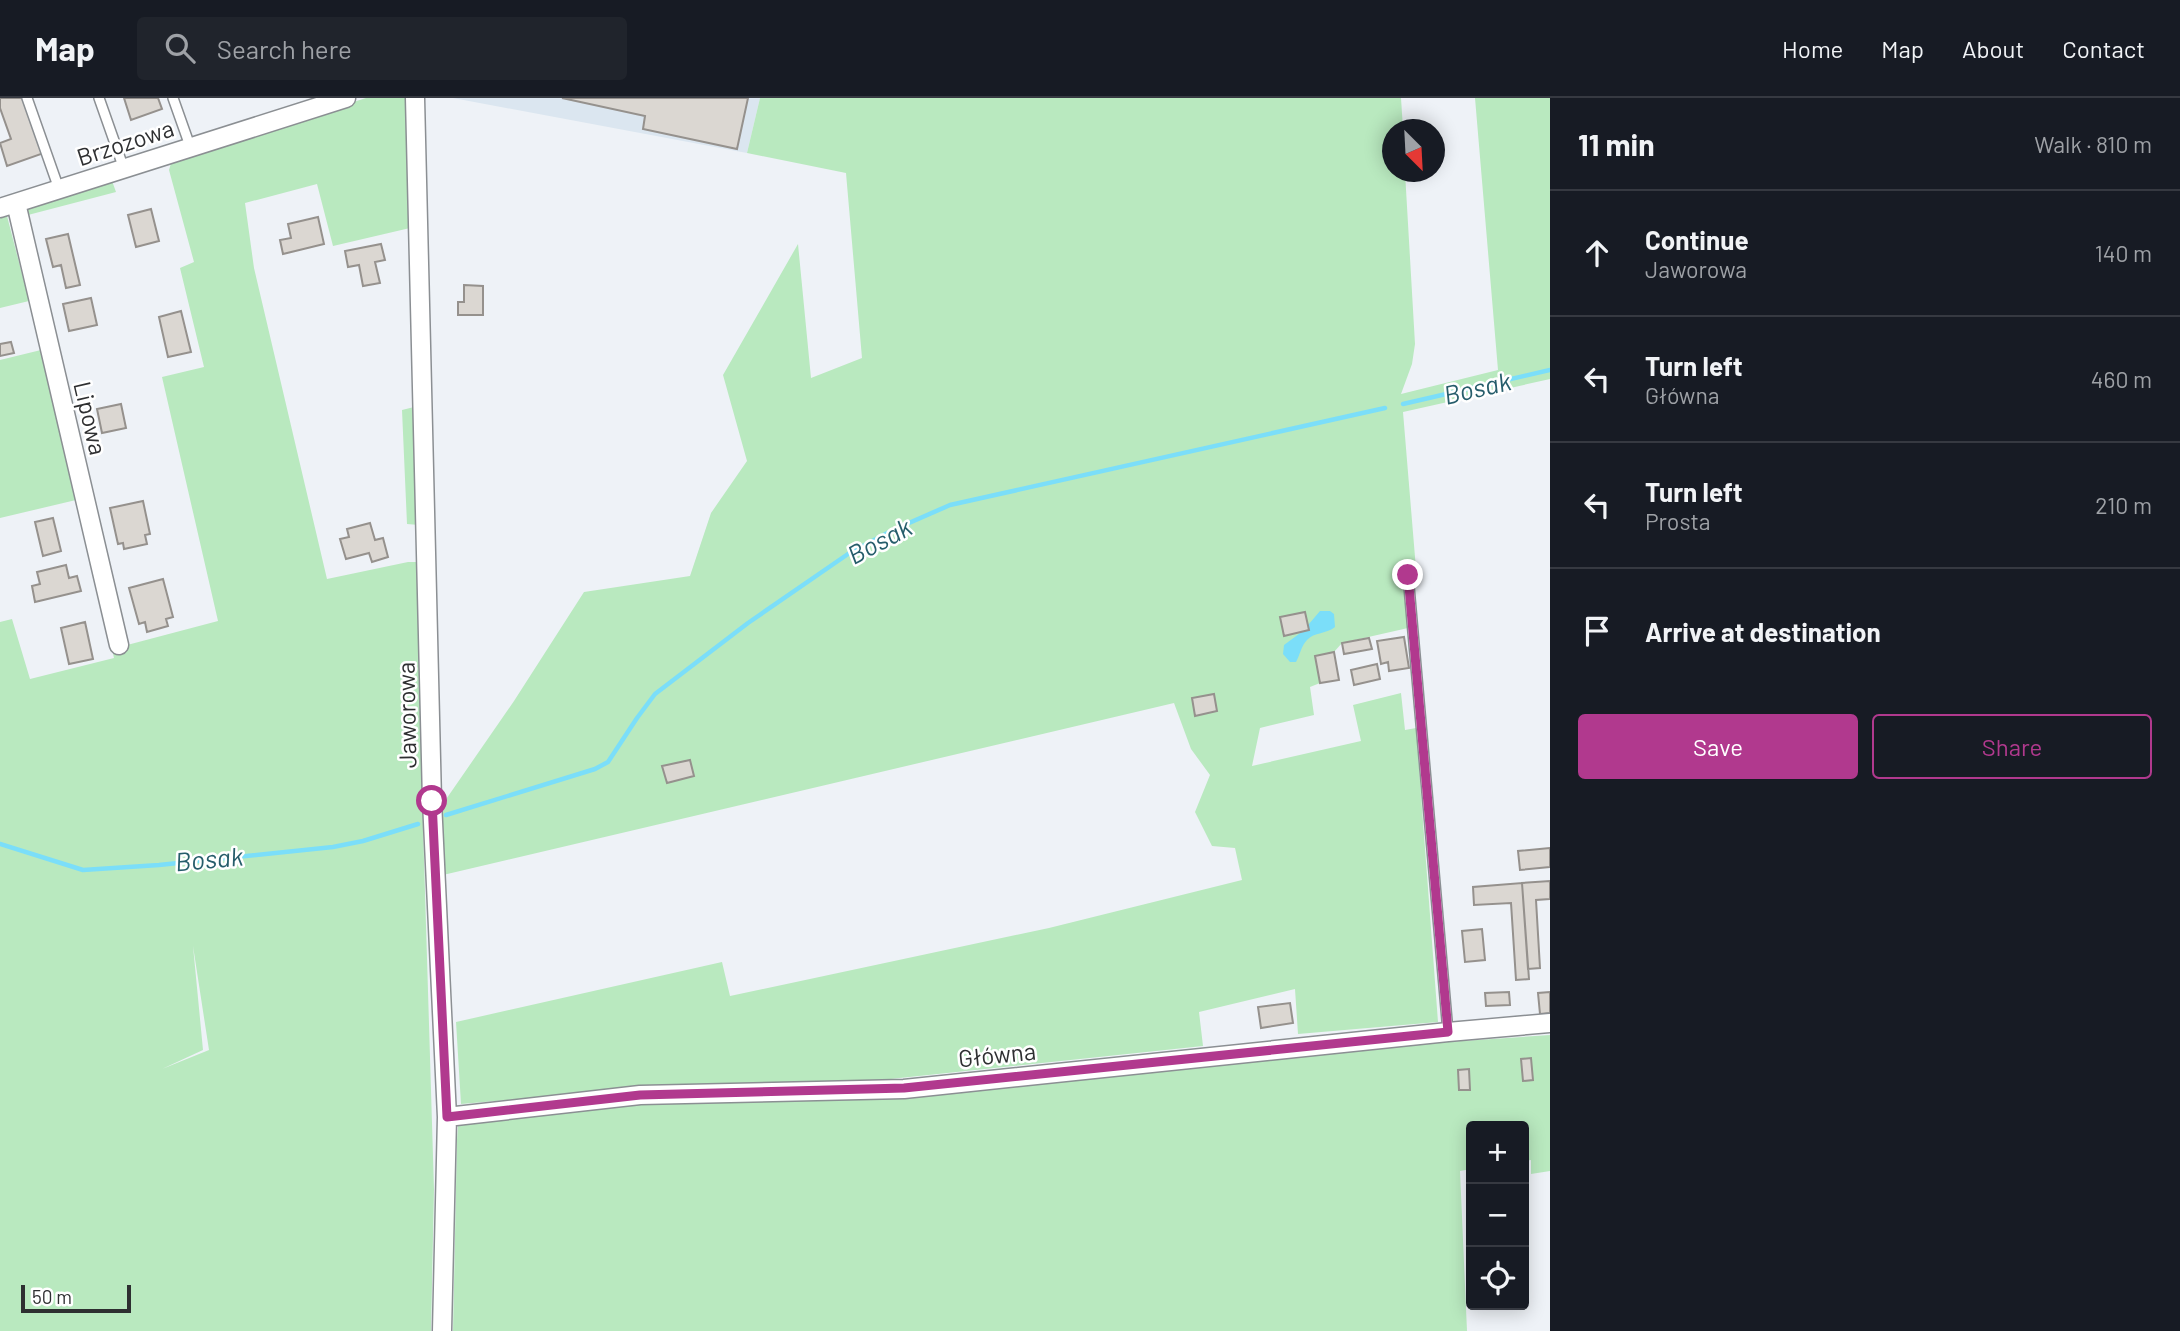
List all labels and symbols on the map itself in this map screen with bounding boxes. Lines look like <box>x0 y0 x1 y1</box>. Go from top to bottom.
street label: Brzozowa <box>73 113 177 171</box>
north arrow <box>1382 119 1445 182</box>
water label: Bosak <box>1440 364 1514 410</box>
street label: Lipowa <box>68 378 114 458</box>
water label: Bosak <box>842 510 917 570</box>
route end <box>1392 559 1423 590</box>
street label: Jaworowa <box>391 662 421 768</box>
route start <box>416 785 447 816</box>
water label: Bosak <box>174 840 245 876</box>
street label: Główna <box>957 1036 1037 1072</box>
scale bar <box>21 1282 131 1314</box>

